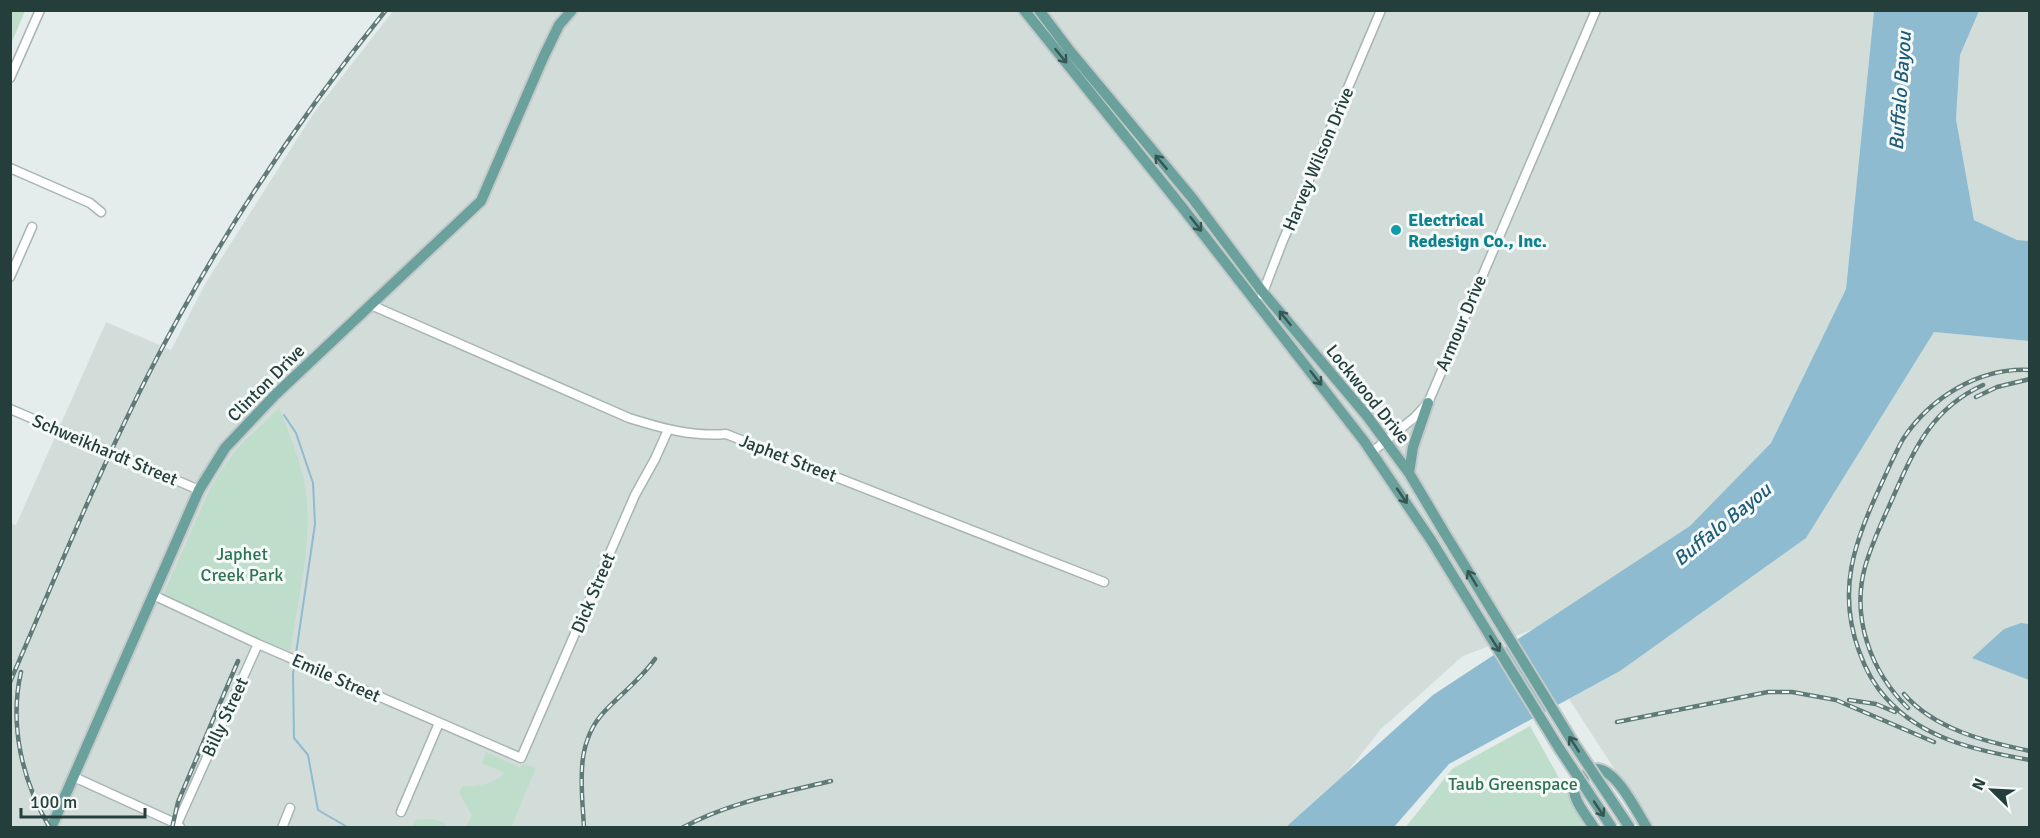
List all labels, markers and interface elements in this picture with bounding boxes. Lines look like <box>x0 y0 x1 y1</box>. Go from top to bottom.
water label: Buffalo Bayou <box>1884 30 1917 151</box>
one-way arrow <box>1054 48 1067 64</box>
street label: Harvey Wilson Drive <box>1278 84 1358 234</box>
one-way arrow <box>1154 155 1168 170</box>
place label: Electrical Redesign Co., Inc. <box>1408 209 1547 252</box>
one-way arrow <box>1189 216 1202 232</box>
marker: Electrical Redesign Co., Inc. <box>1389 223 1403 237</box>
street label: Armour Drive <box>1431 272 1491 374</box>
one-way arrow <box>1278 310 1291 326</box>
street label: Clinton Drive <box>223 340 309 426</box>
street label: Lockwood Drive <box>1321 340 1415 448</box>
one-way arrow <box>1309 370 1322 386</box>
street label: Schweikhardt Street <box>29 409 181 491</box>
street label: Japhet Street <box>736 429 840 487</box>
water label: Buffalo Bayou <box>1668 477 1777 572</box>
one-way arrow <box>1395 488 1408 505</box>
park label: Japhet Creek Park <box>201 543 283 586</box>
street label: Dick Street <box>566 550 620 636</box>
one-way arrow <box>1466 570 1478 587</box>
one-way arrow <box>1489 635 1501 652</box>
street label: Emile Street <box>288 649 384 707</box>
street label: Billy Street <box>197 674 253 760</box>
one-way arrow <box>1568 736 1580 753</box>
north arrow <box>1962 760 2022 820</box>
park label: Taub Greenspace <box>1448 773 1578 795</box>
text: N <box>1968 775 1991 793</box>
scale bar <box>21 781 146 819</box>
text: 100 m <box>30 791 77 813</box>
one-way arrow <box>1593 800 1605 816</box>

